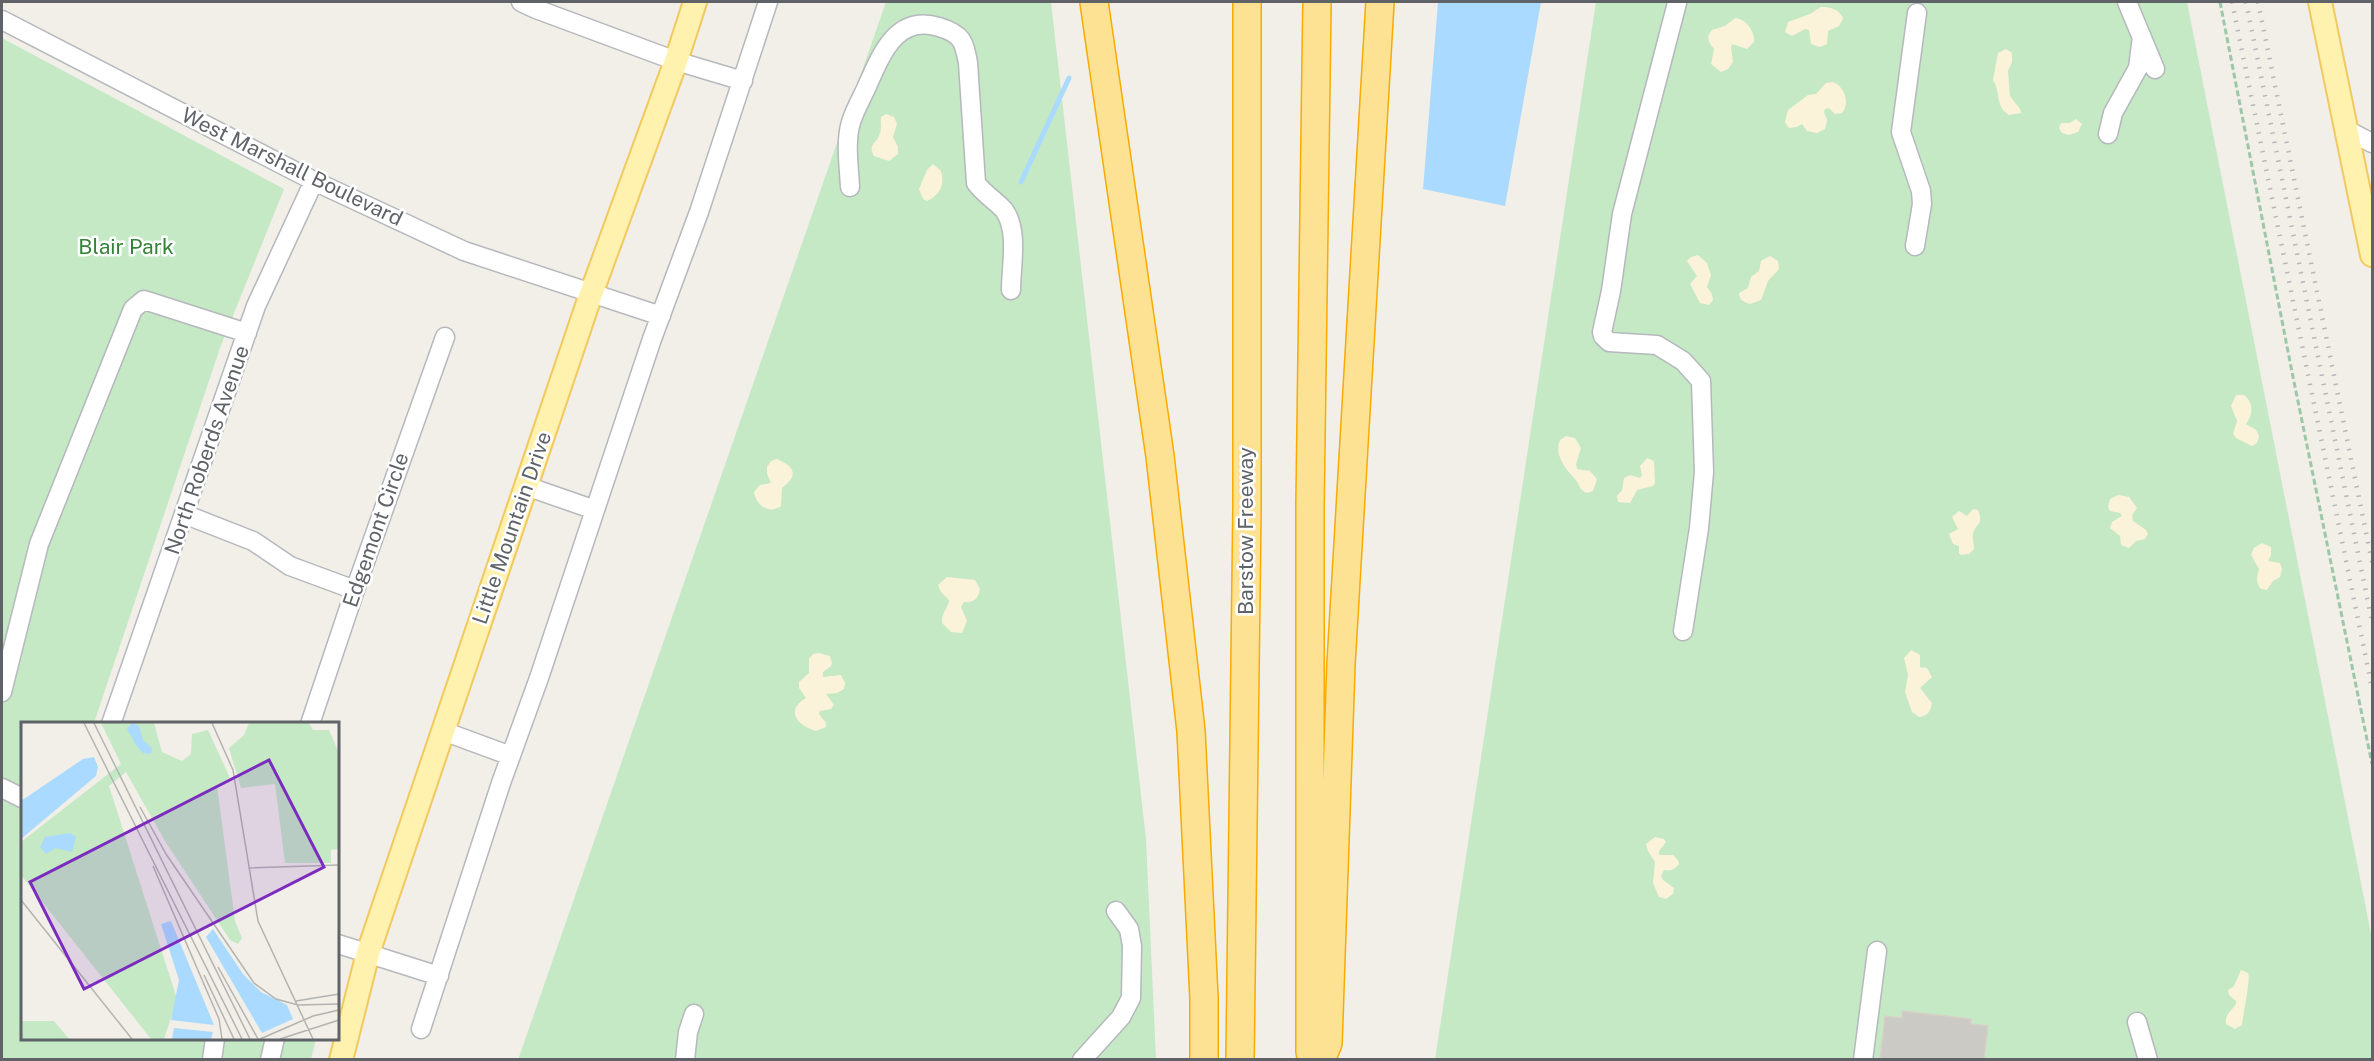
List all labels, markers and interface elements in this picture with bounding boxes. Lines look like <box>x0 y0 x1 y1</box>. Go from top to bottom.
street label: West Marshall Boulevard <box>178 102 407 231</box>
park label: Blair Park <box>78 234 174 259</box>
street label: North Roberds Avenue <box>159 342 254 558</box>
street label: Little Mountain Drive <box>467 428 556 627</box>
street label: Barstow Freeway <box>1233 447 1258 615</box>
street label: Edgemont Circle <box>337 449 414 610</box>
inset map <box>21 722 339 1040</box>

